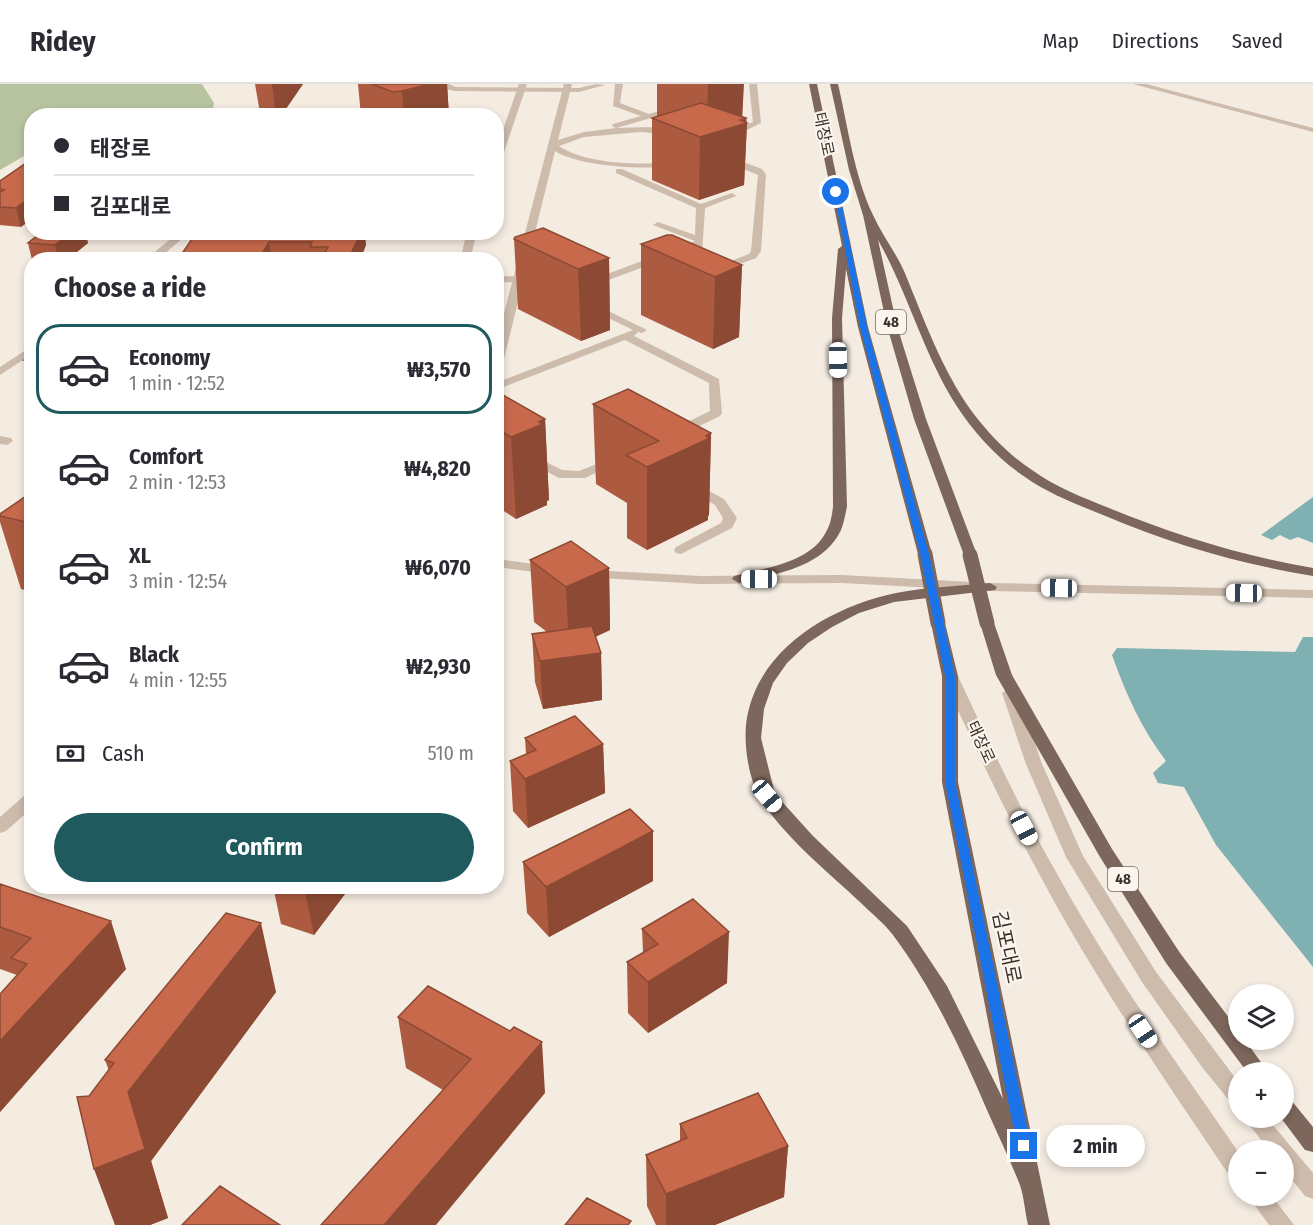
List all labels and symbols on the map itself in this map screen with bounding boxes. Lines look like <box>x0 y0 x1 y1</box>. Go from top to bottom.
street label: 태장로 <box>810 110 838 158</box>
route start <box>822 178 849 205</box>
road number: 48 <box>876 310 906 334</box>
car <box>829 342 847 378</box>
car <box>741 570 777 588</box>
car <box>1041 579 1077 597</box>
car <box>1226 584 1262 602</box>
street label: 태장로 <box>963 718 999 766</box>
car <box>749 776 785 816</box>
car <box>1008 808 1040 848</box>
road number: 48 <box>1108 867 1138 891</box>
street label: 김포대로 <box>988 909 1026 985</box>
car <box>1125 1011 1161 1051</box>
callout: 2 min <box>1045 1125 1144 1167</box>
route end <box>1010 1132 1037 1159</box>

